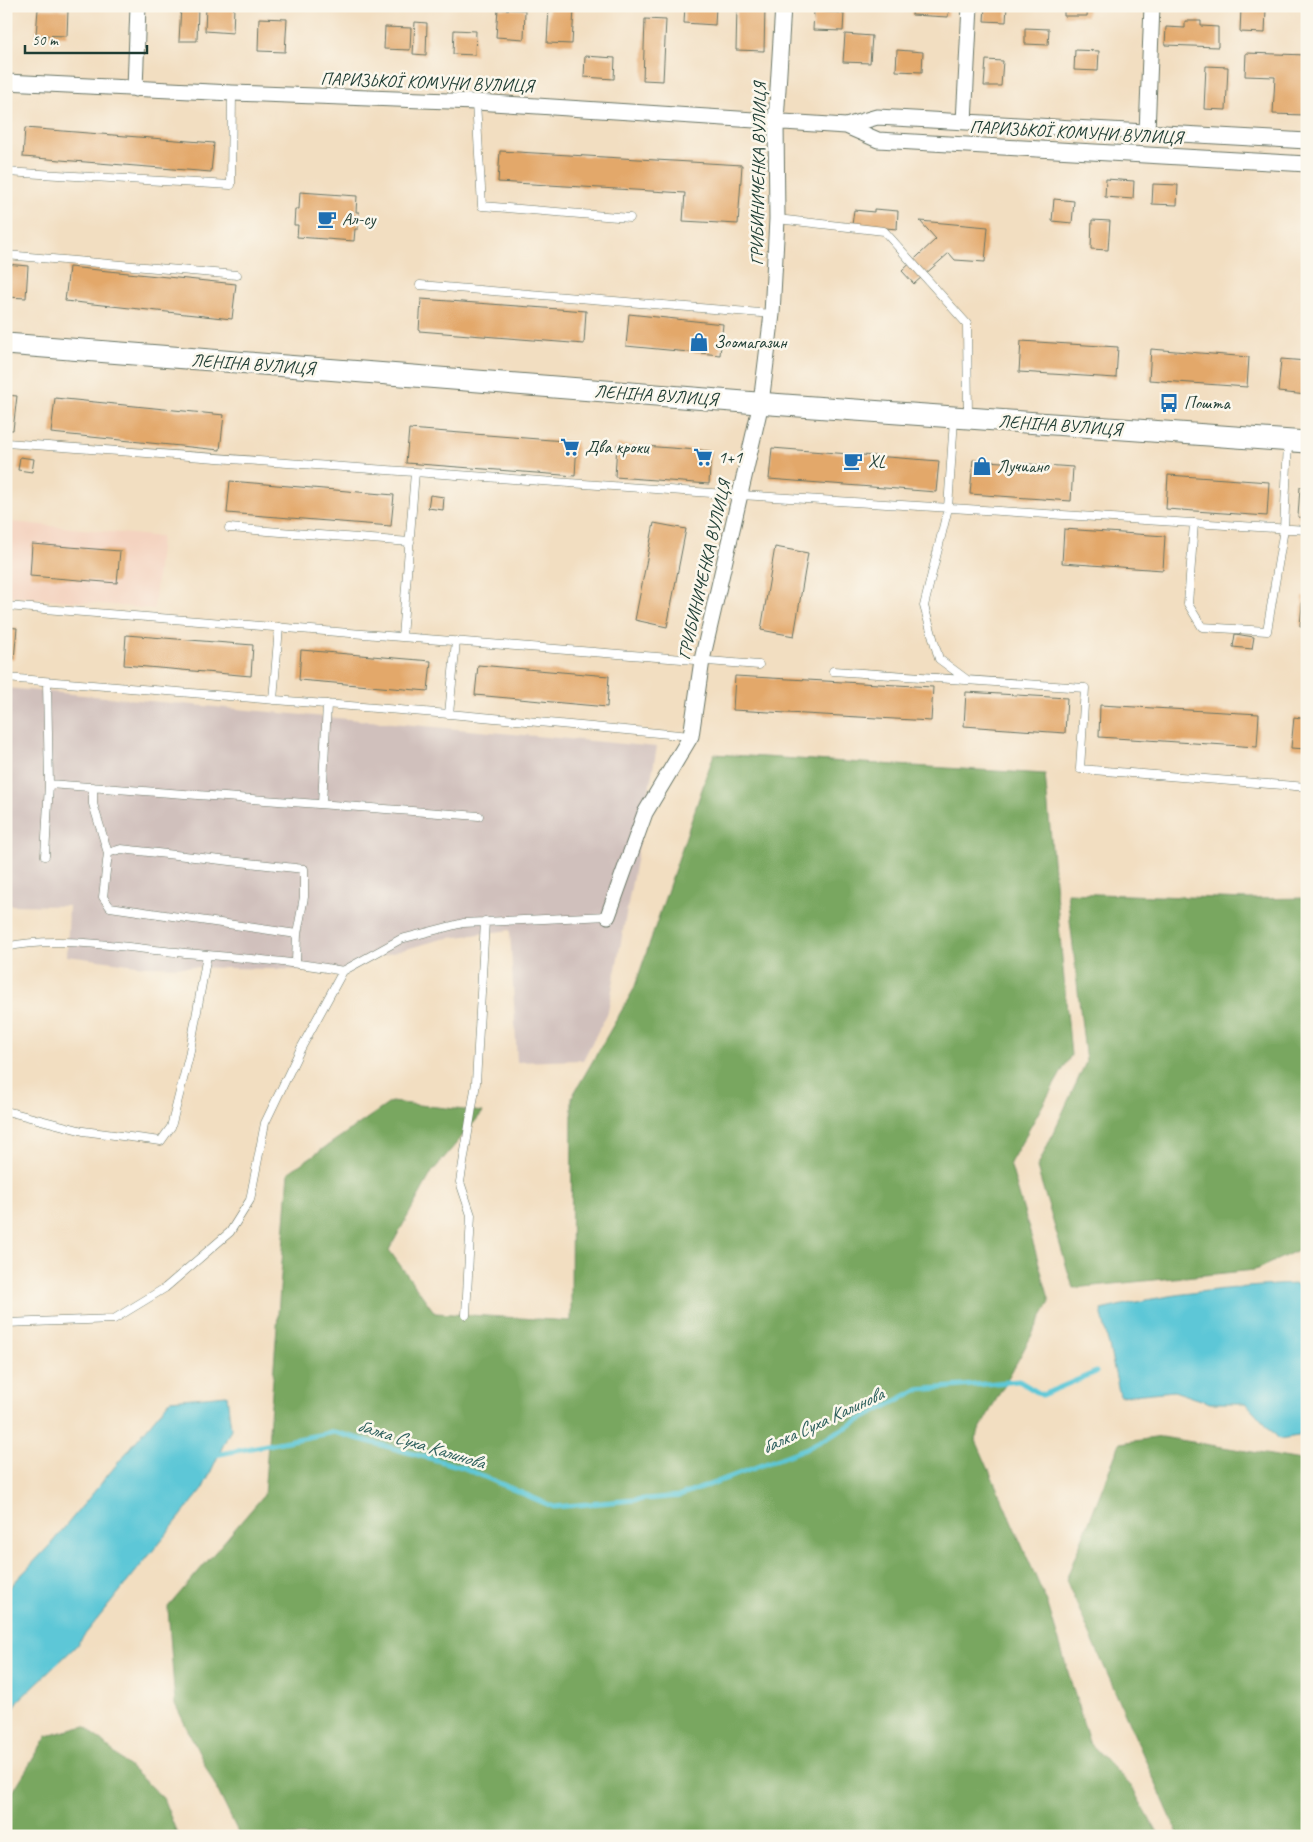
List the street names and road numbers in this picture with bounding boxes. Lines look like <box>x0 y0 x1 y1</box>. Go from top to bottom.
street label: ПАРИЗЬКОЇ КОМУНИ ВУЛИЦЯ <box>320 67 536 97</box>
street label: ГРИБИНИЧЕНКА ВУЛИЦЯ <box>745 79 771 266</box>
street label: ПАРИЗЬКОЇ КОМУНИ ВУЛИЦЯ <box>969 115 1186 149</box>
street label: ЛЕНІНА ВУЛИЦЯ <box>191 349 318 379</box>
street label: ЛЕНІНА ВУЛИЦЯ <box>594 380 721 410</box>
street label: ЛЕНІНА ВУЛИЦЯ <box>998 410 1125 440</box>
street label: ГРИБИНИЧЕНКА ВУЛИЦЯ <box>673 476 736 662</box>

